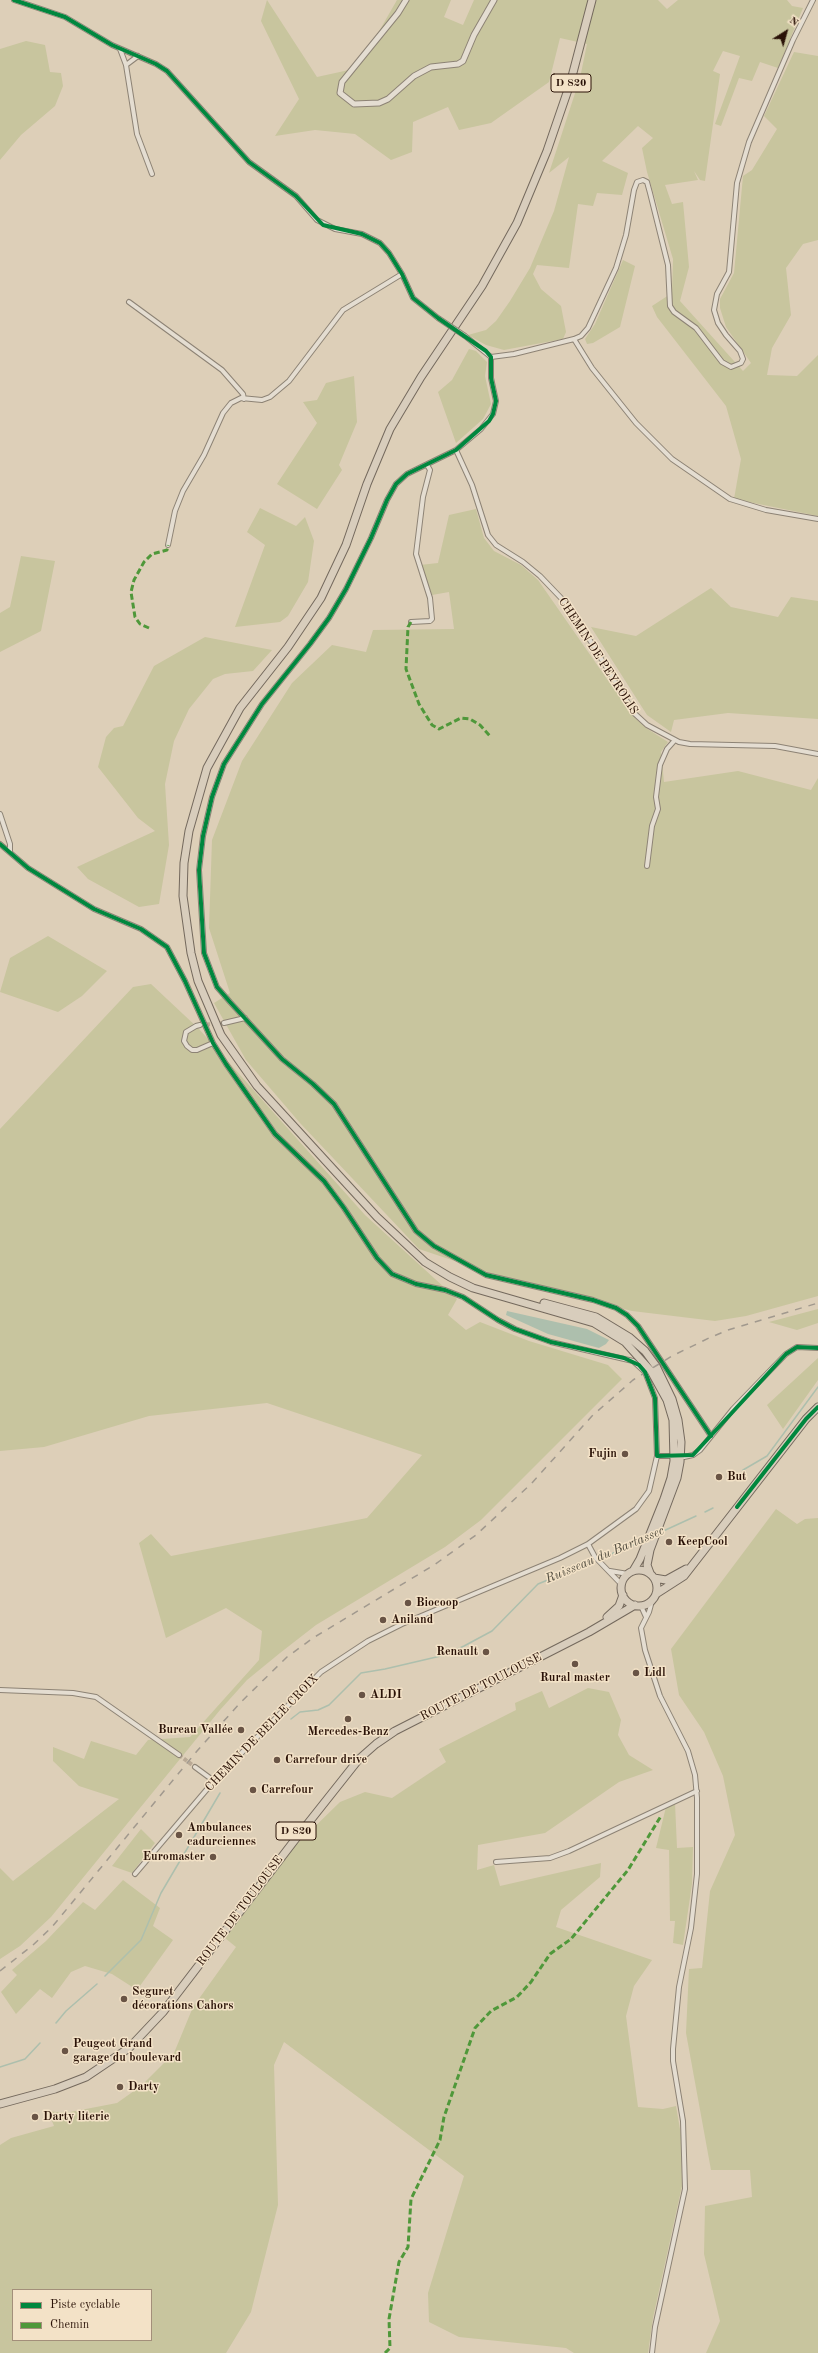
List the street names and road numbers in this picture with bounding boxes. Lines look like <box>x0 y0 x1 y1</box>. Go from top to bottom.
road number: D 820 <box>551 74 591 92</box>
street label: CHEMIN DE PEYROLIS <box>555 595 641 717</box>
street label: ROUTE DE TOULOUSE <box>418 1650 544 1724</box>
street label: CHEMIN DE BELLE CROIX <box>202 1671 322 1795</box>
road number: D 820 <box>276 1822 316 1840</box>
street label: ROUTE DE TOULOUSE <box>194 1853 286 1969</box>

